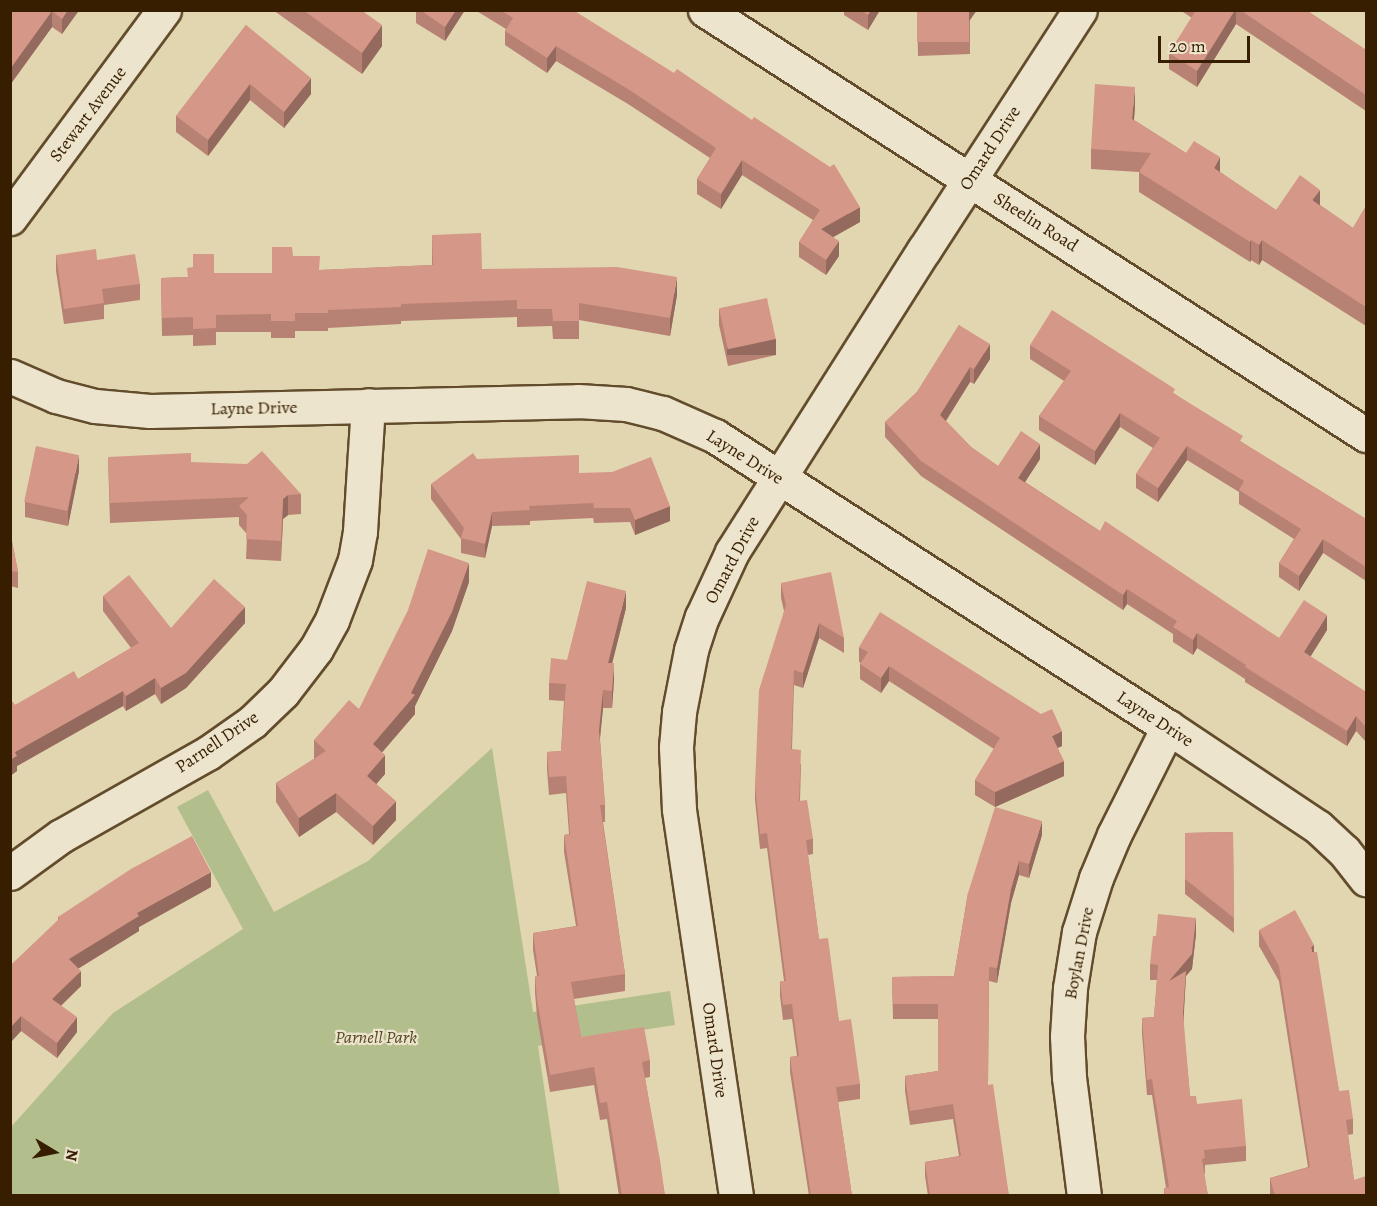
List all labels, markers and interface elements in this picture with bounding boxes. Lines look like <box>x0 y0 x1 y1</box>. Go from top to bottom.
scale bar <box>1161 24 1252 62</box>
text: 20 m <box>1169 34 1206 58</box>
street label: Stewart Avenue <box>45 62 131 166</box>
street label: Omard Drive <box>955 102 1025 194</box>
street label: Sheelin Road <box>990 188 1082 256</box>
street label: Layne Drive <box>210 396 298 420</box>
street label: Layne Drive <box>702 425 788 489</box>
street label: Omard Drive <box>700 512 764 608</box>
street label: Layne Drive <box>1113 686 1197 752</box>
street label: Parnell Drive <box>171 706 263 778</box>
street label: Boylan Drive <box>1059 905 1099 1001</box>
street label: Omard Drive <box>698 1001 732 1099</box>
park label: Parnell Park <box>335 1026 417 1048</box>
north arrow <box>24 1122 84 1182</box>
text: N <box>60 1147 84 1163</box>

